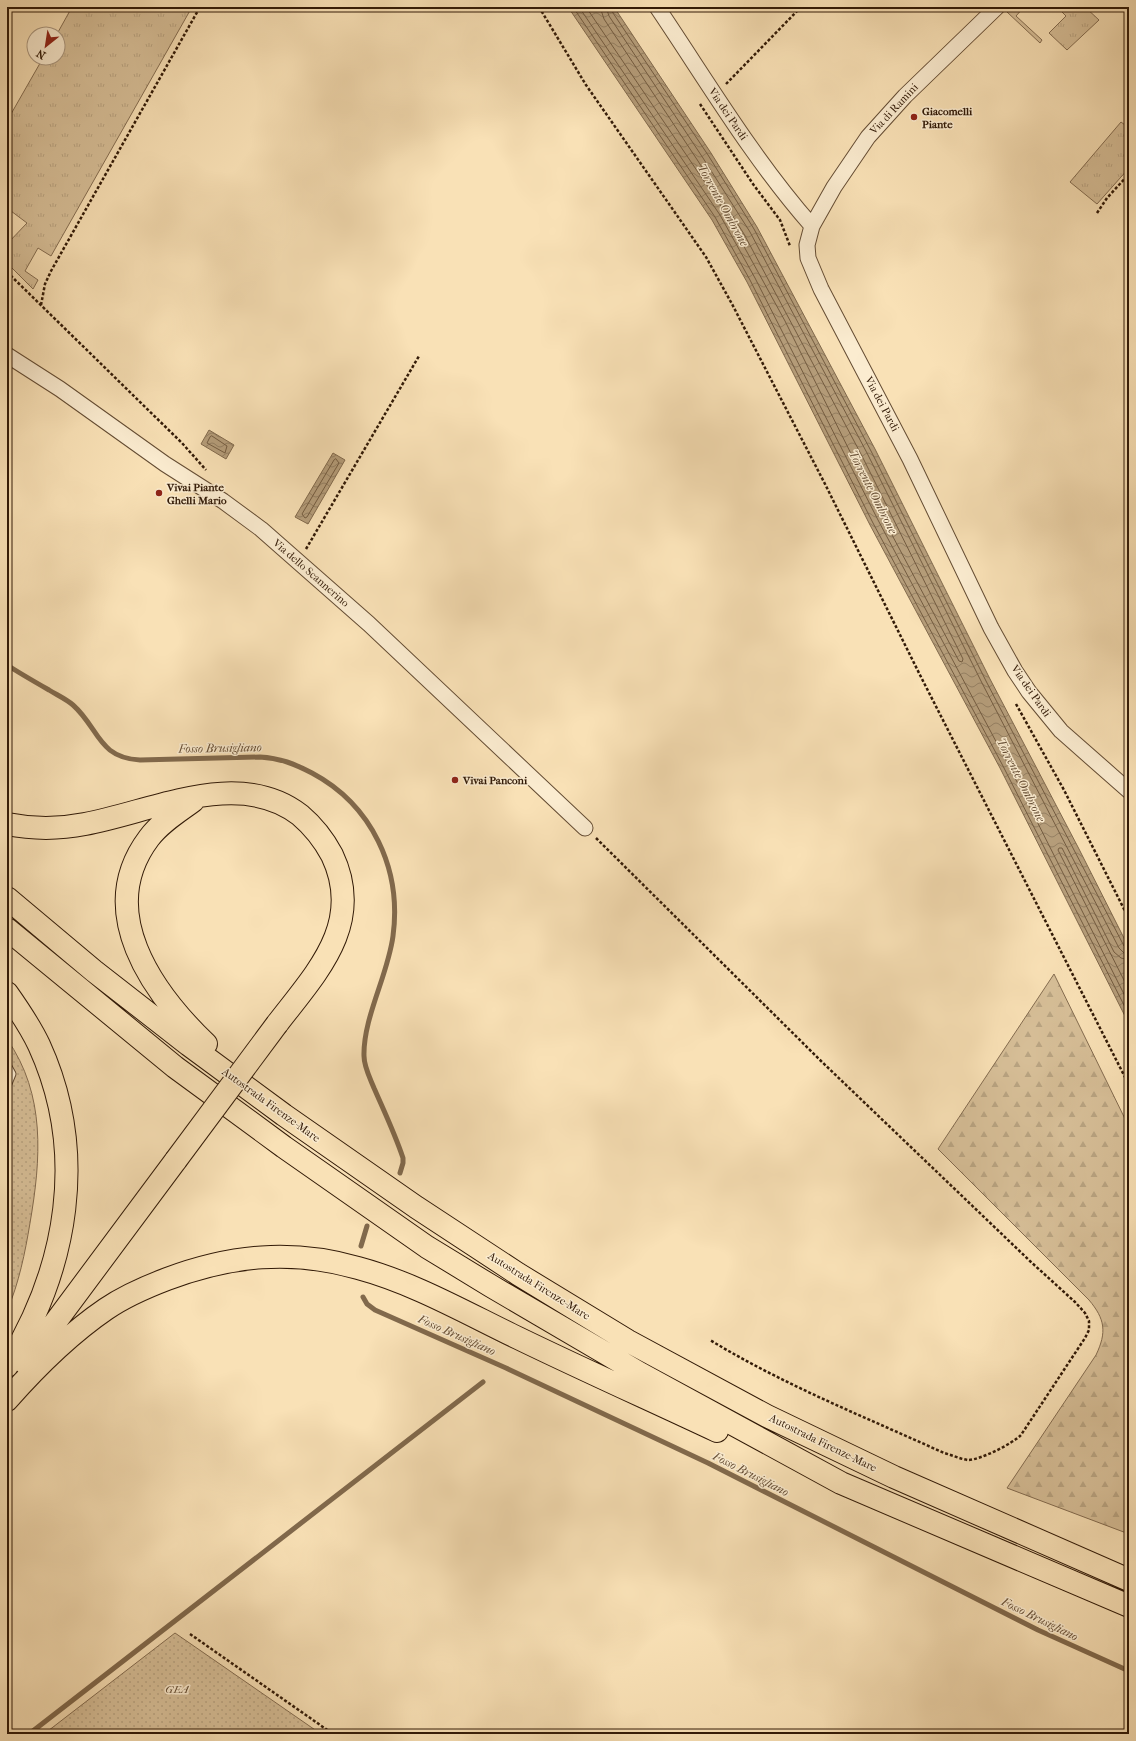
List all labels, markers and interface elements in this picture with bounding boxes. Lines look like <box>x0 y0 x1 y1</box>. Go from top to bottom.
north arrow <box>26 26 66 66</box>
text: N <box>34 46 48 62</box>
street label: Via di Ramini <box>867 80 921 138</box>
street label: Via dei Pardi <box>705 85 751 143</box>
place label: Giacomelli Piante <box>922 105 973 131</box>
marker: Giacomelli Piante <box>909 112 919 122</box>
water label: Torrente Ombrone <box>695 161 752 250</box>
street label: Via dei Pardi <box>862 373 902 434</box>
water label: Torrente Ombrone <box>846 448 901 537</box>
place label: Vivai Piante Ghelli Mario <box>166 481 227 507</box>
marker: Vivai Piante Ghelli Mario <box>154 488 164 498</box>
street label: Via dello Scannerino <box>269 536 352 610</box>
street label: Via dei Pardi <box>1008 662 1054 720</box>
water label: Torrente Ombrone <box>994 736 1049 825</box>
water label: Fosso Brusigliano <box>177 740 262 756</box>
place label: Vivai Panconi <box>462 774 528 787</box>
marker: Vivai Panconi <box>450 775 460 785</box>
street label: Autostrada Firenze-Mare <box>219 1065 323 1145</box>
street label: Autostrada Firenze-Mare <box>485 1249 593 1323</box>
water label: Fosso Brusigliano <box>415 1311 498 1358</box>
street label: Autostrada Firenze-Mare <box>766 1411 879 1475</box>
water label: Fosso Brusigliano <box>710 1448 791 1499</box>
water label: Fosso Brusigliano <box>999 1594 1081 1644</box>
park label: GEA <box>165 1683 190 1696</box>

